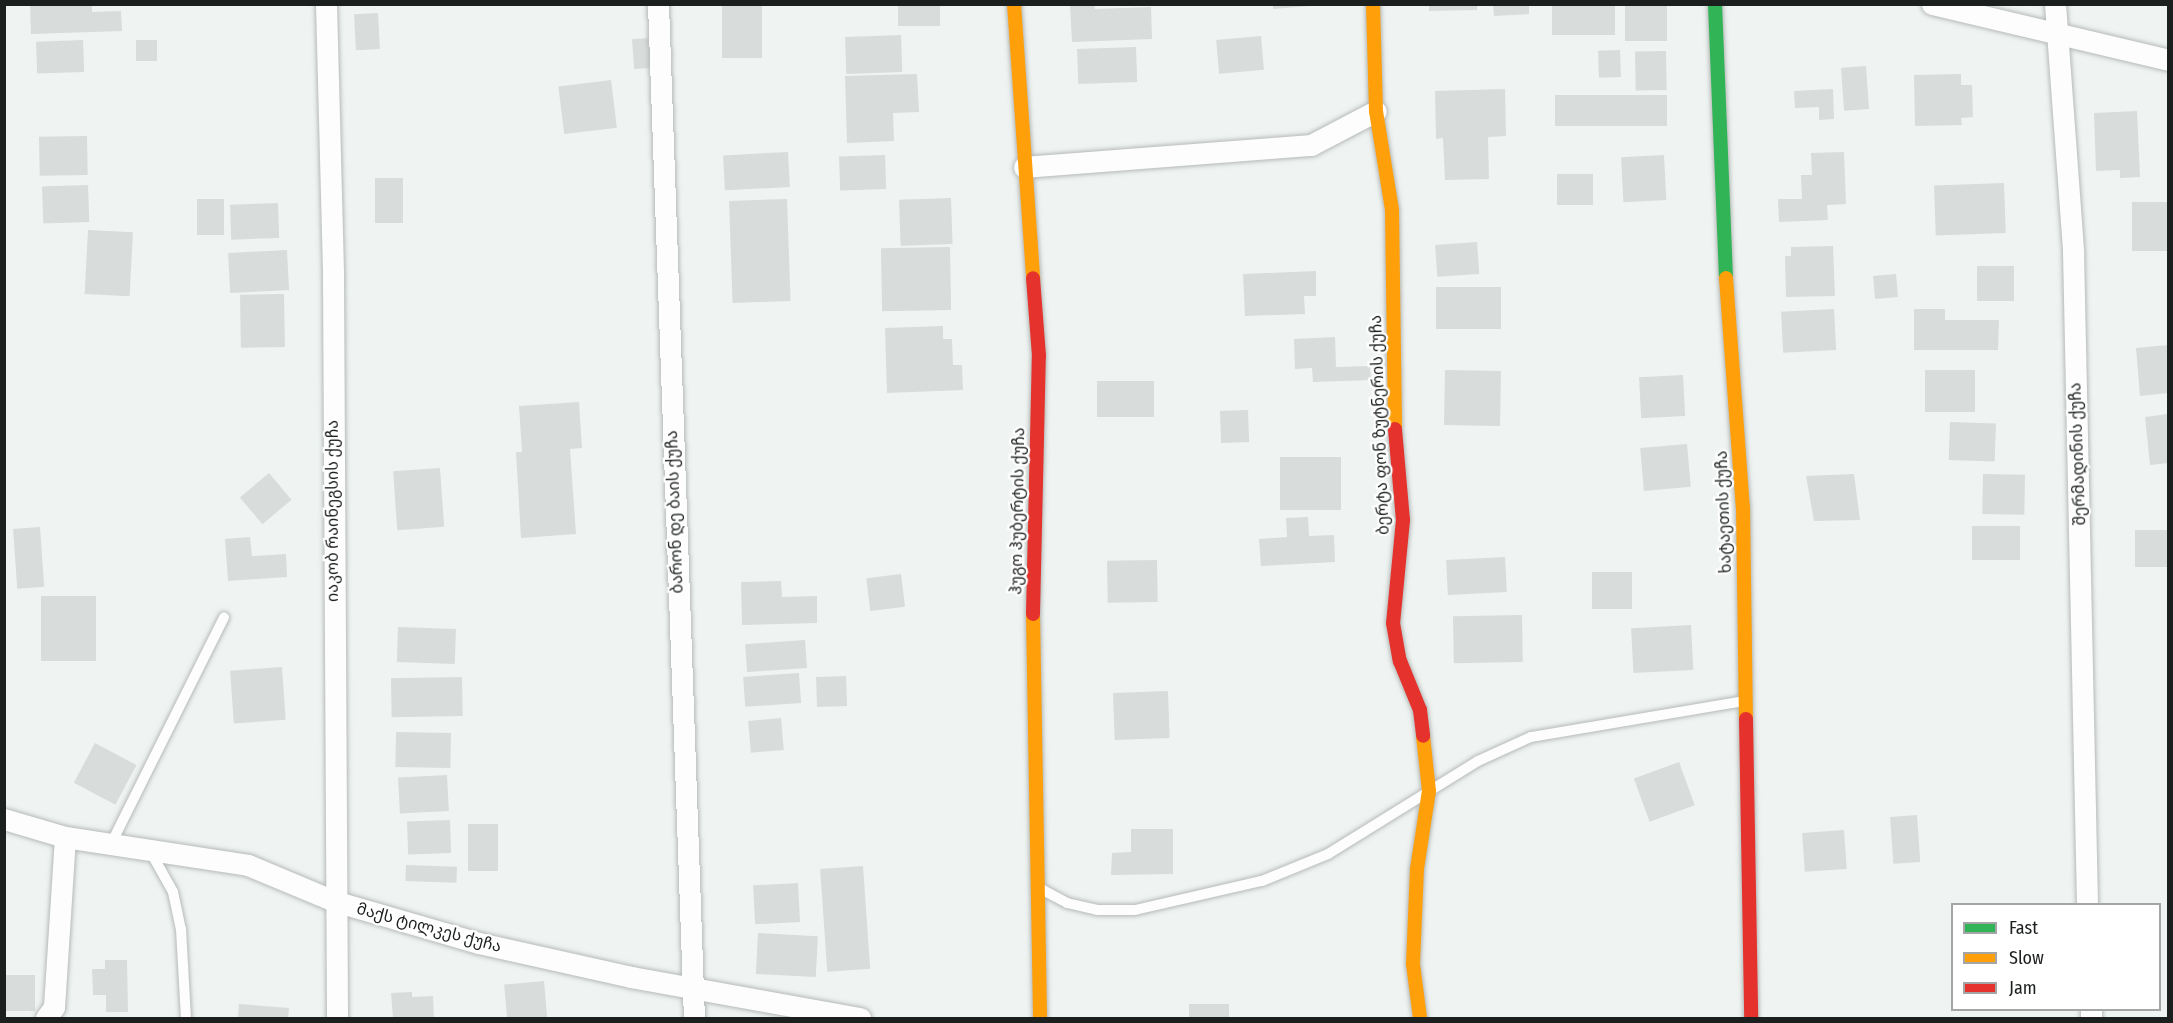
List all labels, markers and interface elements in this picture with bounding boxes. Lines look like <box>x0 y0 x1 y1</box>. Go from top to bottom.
street label: ბერტა ფონ ზუტნერის ქუჩა <box>1367 315 1393 535</box>
street label: შერმადინის ქუჩა <box>2066 382 2090 526</box>
street label: იაკობ რაინეგსის ქუჩა <box>323 420 343 602</box>
street label: ჰუგო ჰუბერტის ქუჩა <box>1007 427 1029 595</box>
street label: ბარონ დე ბაის ქუჩა <box>663 430 687 594</box>
street label: ხატაეთის ქუჩა <box>1712 450 1736 574</box>
street label: მაქს ტილკეს ქუჩა <box>355 899 503 957</box>
legend <box>1951 903 2161 1011</box>
text: Fast <box>2009 917 2038 939</box>
text: Slow <box>2009 947 2044 969</box>
text: Jam <box>2009 977 2037 999</box>

